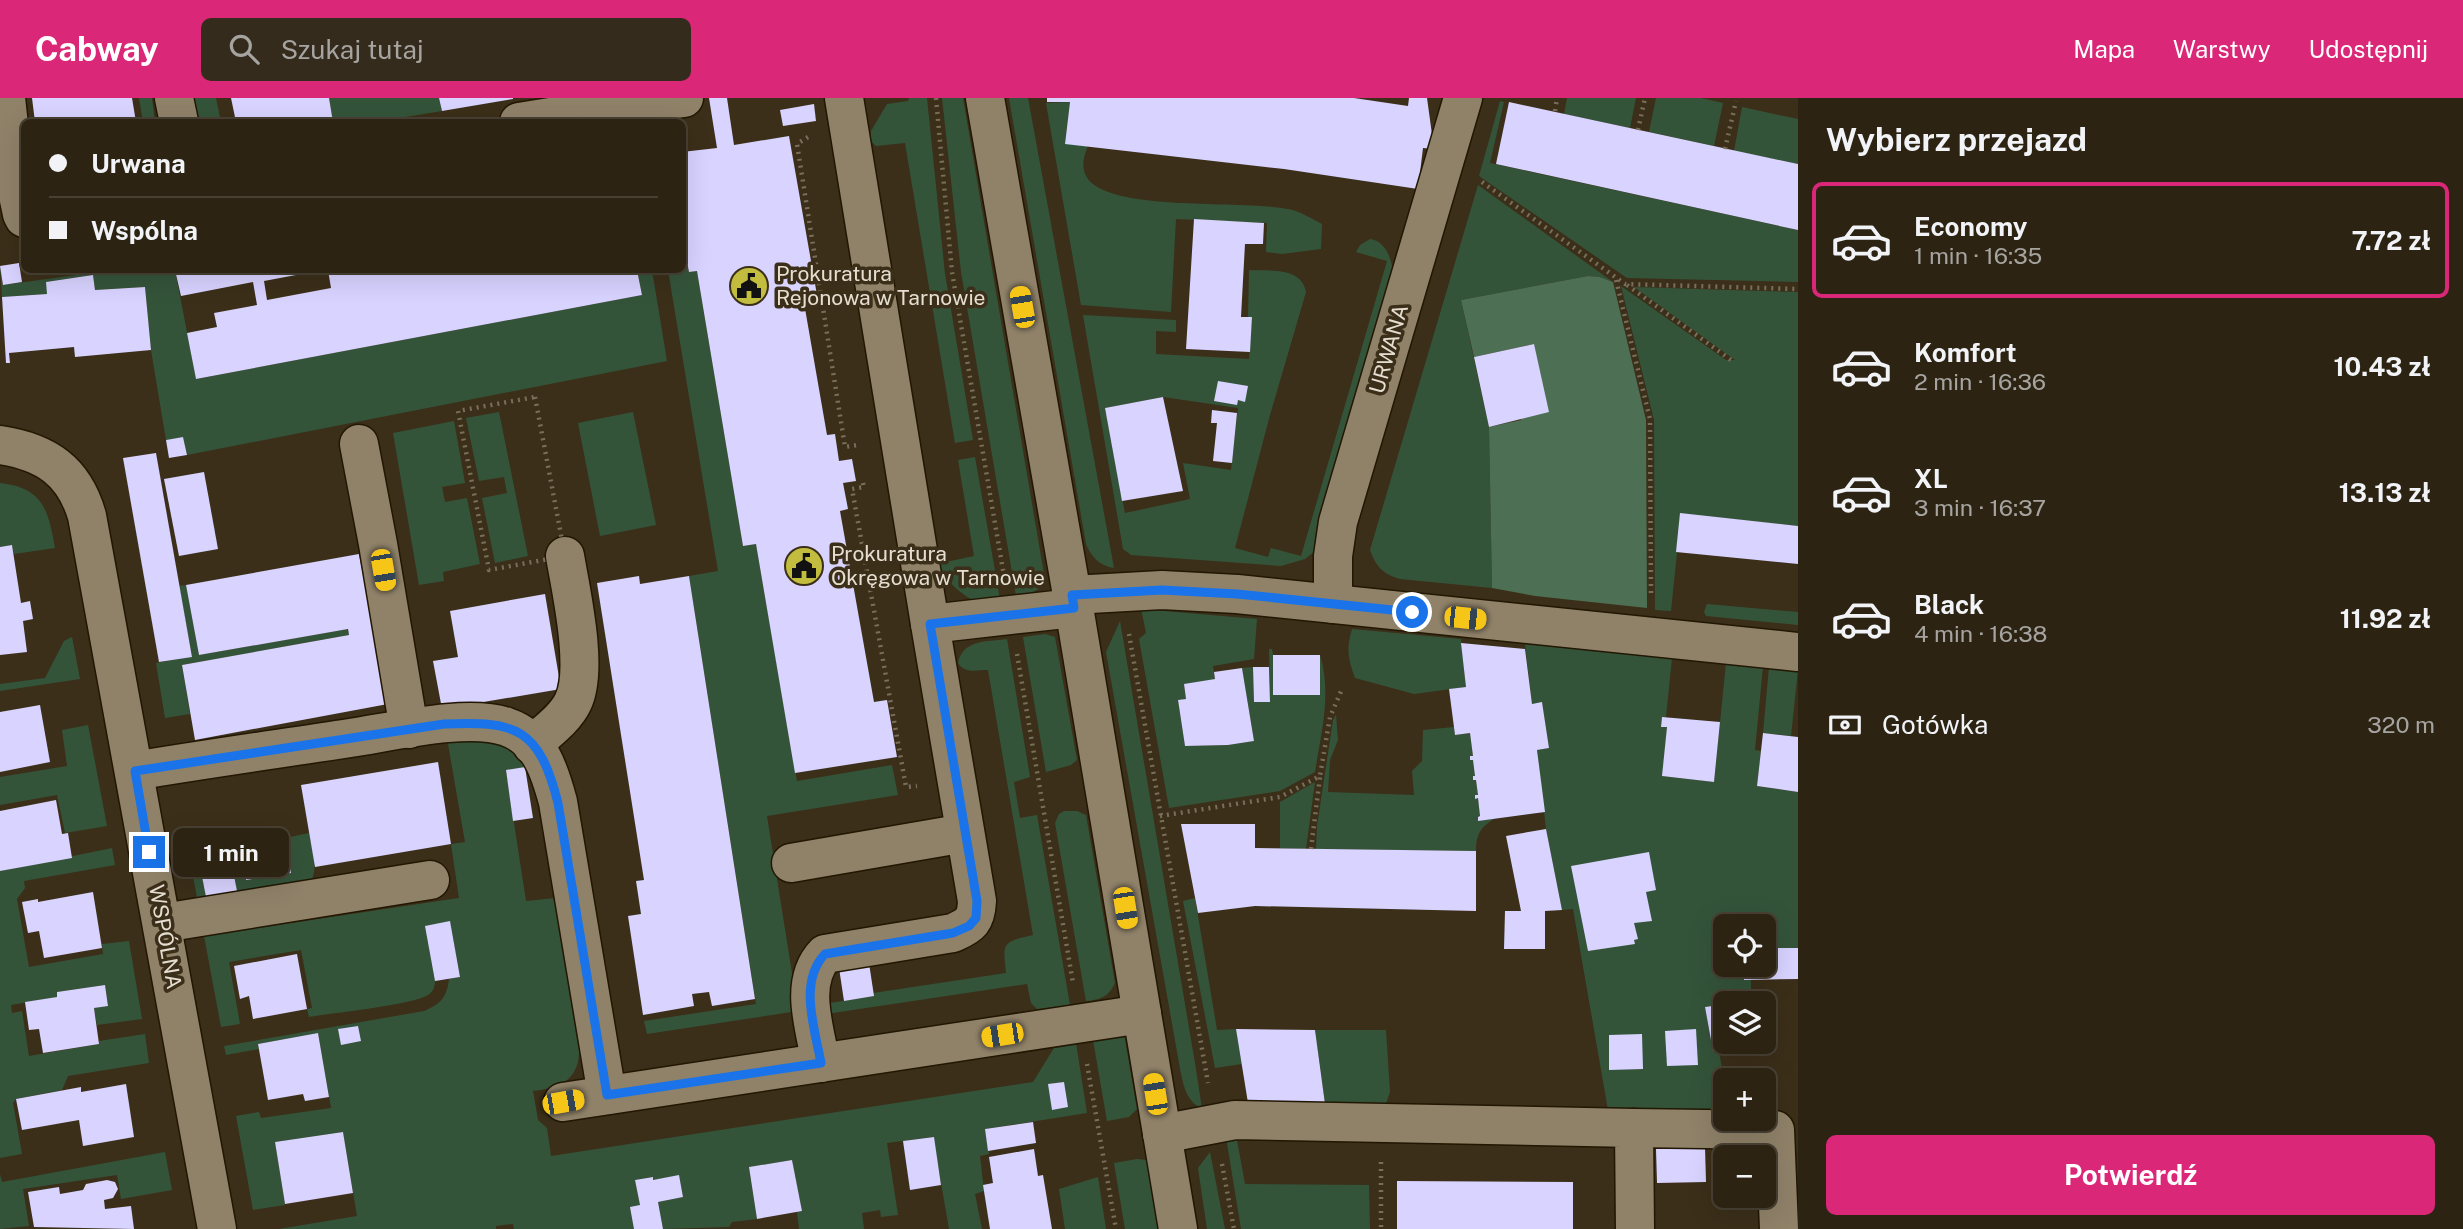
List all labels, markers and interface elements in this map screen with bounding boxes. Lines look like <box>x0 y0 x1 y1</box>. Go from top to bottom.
search box <box>201 18 691 81</box>
text: Cabway <box>35 30 159 68</box>
icon: search <box>225 30 263 68</box>
text: Szukaj tutaj <box>281 34 424 65</box>
text: Mapa <box>2073 35 2135 63</box>
text: Warstwy <box>2173 35 2271 63</box>
text: Udostępnij <box>2309 35 2428 63</box>
text: Wybierz przejazd <box>1826 121 2087 158</box>
text: Urwana <box>91 148 186 179</box>
icon: car <box>1830 209 1893 272</box>
text: Economy <box>1914 211 2027 242</box>
text: Wspólna <box>91 215 198 246</box>
text: 7.72 zł <box>2352 225 2431 256</box>
text: 1 min · 16:35 <box>1914 242 2042 269</box>
place label: Prokuratura Rejonowa w Tarnowie <box>776 261 985 310</box>
public building icon: Prokuratura Rejonowa w Tarnowie <box>728 265 770 307</box>
car <box>1009 284 1036 330</box>
street label: URWANA <box>1364 301 1413 396</box>
icon: car <box>1830 335 1893 398</box>
text: Komfort <box>1914 337 2016 368</box>
text: 10.43 zł <box>2333 351 2431 382</box>
text: 2 min · 16:36 <box>1914 368 2046 395</box>
icon: car <box>1830 461 1893 524</box>
text: XL <box>1914 463 1948 494</box>
text: 13.13 zł <box>2339 477 2431 508</box>
text: 3 min · 16:37 <box>1914 494 2046 521</box>
place label: Prokuratura Okręgowa w Tarnowie <box>831 541 1045 590</box>
public building icon: Prokuratura Okręgowa w Tarnowie <box>783 545 825 587</box>
car <box>370 547 397 593</box>
icon: car <box>1830 587 1893 650</box>
text: Black <box>1914 589 1984 620</box>
route start <box>1396 596 1428 628</box>
text: 11.92 zł <box>2340 603 2431 634</box>
car <box>1444 605 1487 631</box>
text: 4 min · 16:38 <box>1914 620 2047 647</box>
icon: cash <box>1826 706 1864 744</box>
text: Gotówka <box>1882 709 1988 740</box>
text: 320 m <box>2367 711 2435 738</box>
callout: 1 min <box>174 828 289 876</box>
route end <box>133 836 165 868</box>
text: 1 min <box>203 839 259 866</box>
street label: WSPÓLNA <box>144 883 187 991</box>
car <box>1112 886 1139 930</box>
map controls <box>1713 914 1776 1208</box>
button: locate <box>1713 914 1776 977</box>
button: layers <box>1713 991 1776 1054</box>
car <box>980 1021 1025 1049</box>
button: + <box>1713 1068 1776 1131</box>
car <box>1142 1072 1169 1116</box>
car <box>541 1088 586 1116</box>
button: Potwierdź <box>1826 1135 2435 1215</box>
button: − <box>1713 1145 1776 1208</box>

